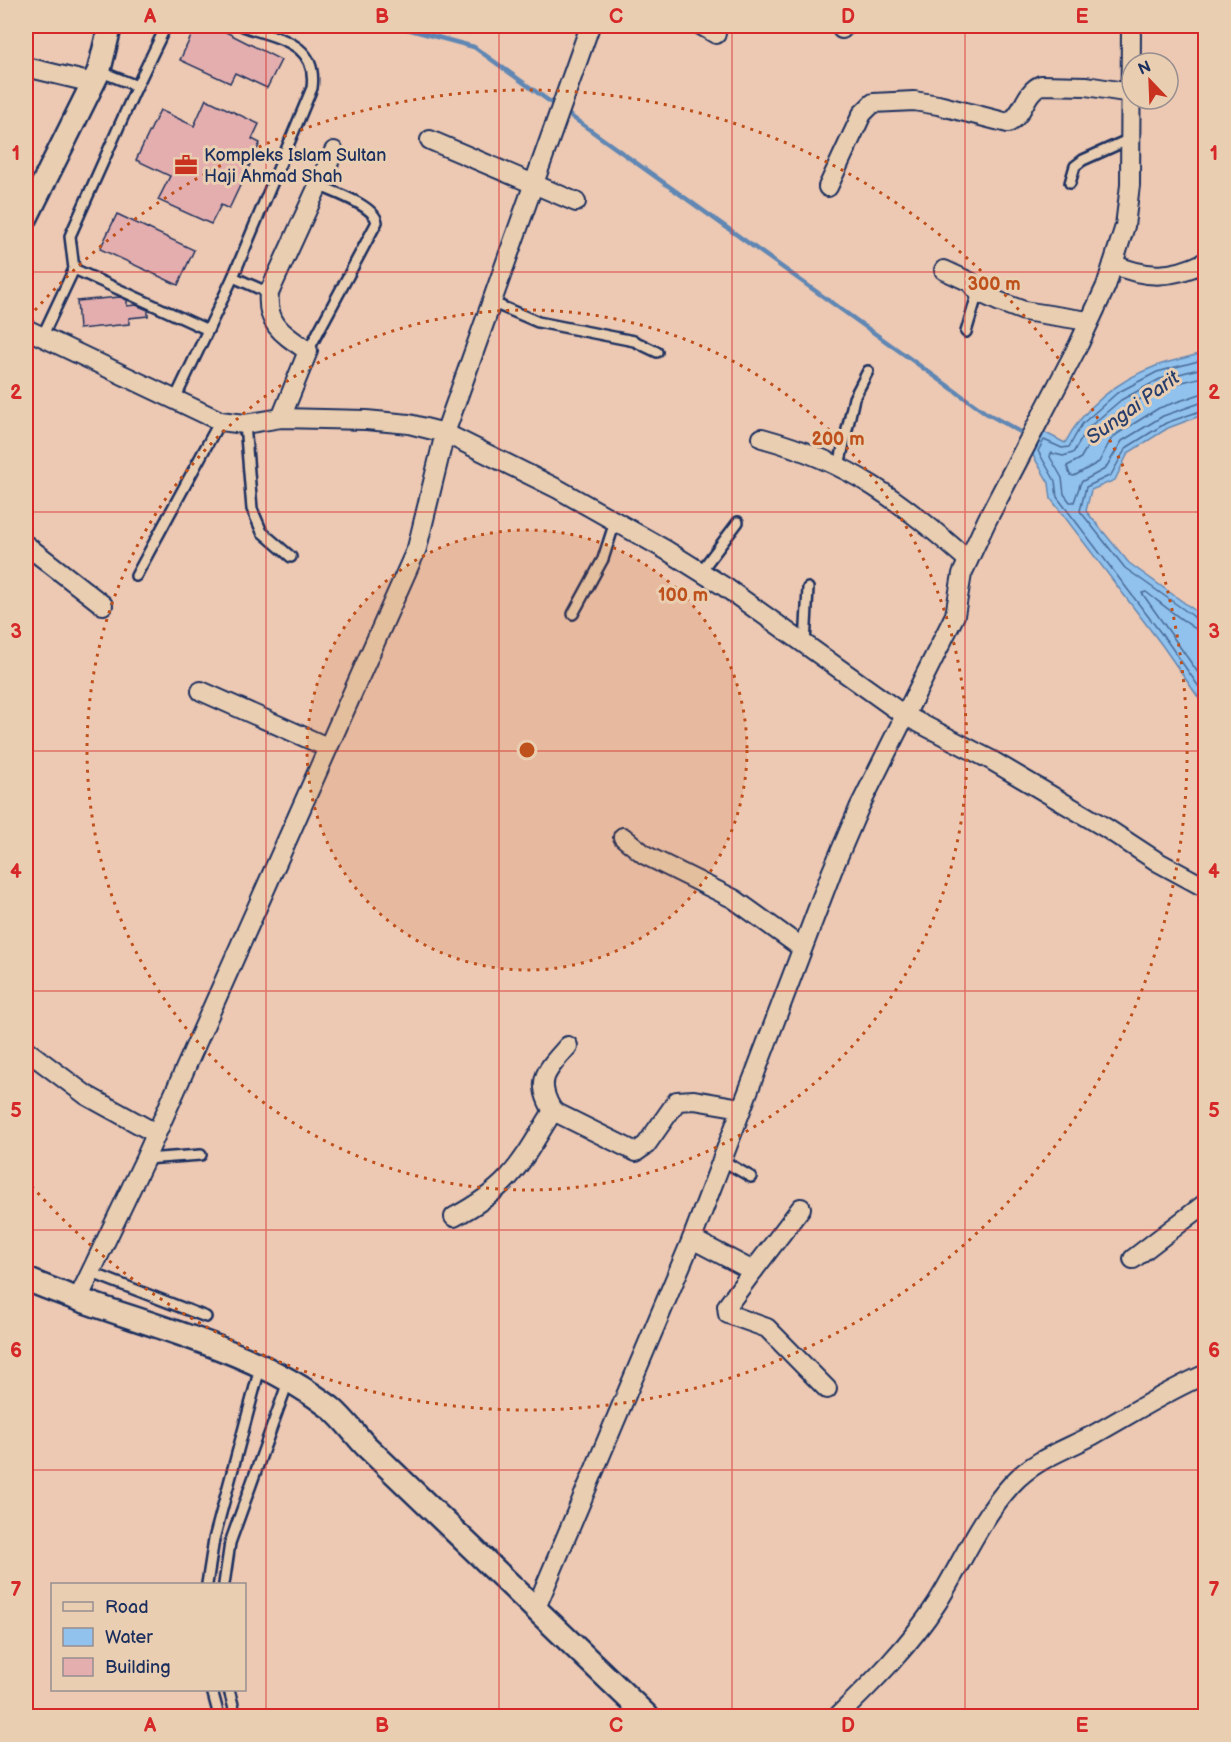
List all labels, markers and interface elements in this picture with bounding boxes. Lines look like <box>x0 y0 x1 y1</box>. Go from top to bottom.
text: A <box>143 5 157 29</box>
text: B <box>375 5 389 29</box>
text: C <box>609 5 623 29</box>
text: D <box>841 5 855 29</box>
text: E <box>1076 5 1089 29</box>
north arrow <box>1120 51 1180 111</box>
text: N <box>1135 57 1154 80</box>
text: 1 <box>12 142 20 166</box>
text: 1 <box>1210 142 1218 166</box>
place label: Kompleks Islam Sultan Haji Ahmad Shah <box>204 145 386 187</box>
office icon: Kompleks Islam Sultan Haji Ahmad Shah <box>173 152 199 178</box>
text: 300 m <box>967 274 1021 295</box>
water label: Sungai Parit <box>1082 366 1185 450</box>
text: 2 <box>10 381 22 405</box>
text: 2 <box>1208 381 1220 405</box>
text: 200 m <box>811 429 865 450</box>
text: 100 m <box>658 585 708 606</box>
text: 3 <box>10 620 22 644</box>
text: 3 <box>1208 620 1220 644</box>
centre of rings <box>517 740 537 760</box>
text: 4 <box>10 860 22 884</box>
text: 4 <box>1208 860 1220 884</box>
text: 5 <box>10 1099 22 1123</box>
text: 5 <box>1208 1099 1220 1123</box>
text: 6 <box>10 1339 22 1363</box>
text: 6 <box>1208 1339 1220 1363</box>
text: 7 <box>10 1578 22 1602</box>
text: 7 <box>1208 1578 1220 1602</box>
legend <box>51 1583 246 1691</box>
text: Road <box>105 1597 149 1618</box>
text: Water <box>105 1627 153 1648</box>
text: Building <box>105 1657 171 1678</box>
text: A <box>143 1714 157 1738</box>
text: B <box>375 1714 389 1738</box>
text: C <box>609 1714 623 1738</box>
text: D <box>841 1714 855 1738</box>
text: E <box>1076 1714 1089 1738</box>

